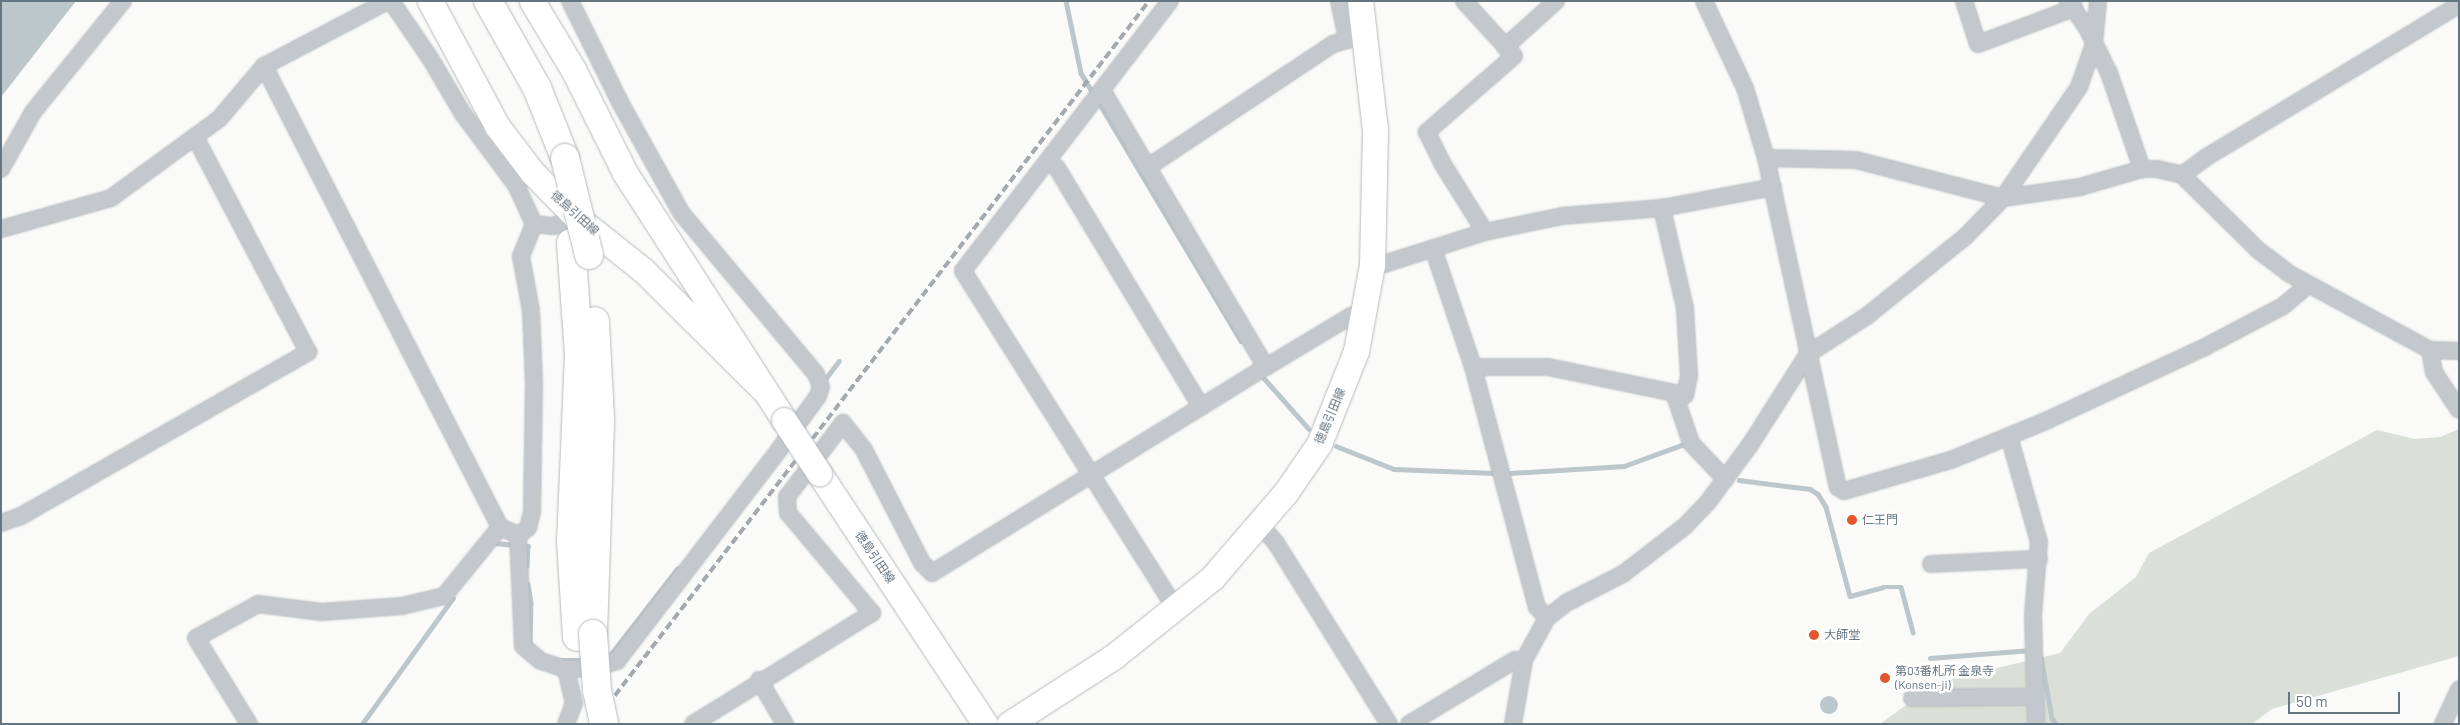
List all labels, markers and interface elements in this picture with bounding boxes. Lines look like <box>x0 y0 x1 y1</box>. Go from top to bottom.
street label: 徳島引田線 <box>548 188 602 238</box>
street label: 徳島引田線 <box>1312 386 1348 446</box>
place label: 仁王門 <box>1862 513 1898 527</box>
marker: 仁王門 <box>1846 514 1858 526</box>
street label: 徳島引田線 <box>852 528 898 586</box>
place label: 大師堂 <box>1824 628 1860 642</box>
marker: 大師堂 <box>1808 629 1820 641</box>
place label: 第03番札所 金泉寺 (Konsen-ji) <box>1895 664 1994 692</box>
marker: 第03番札所 金泉寺 (Konsen-ji) <box>1879 672 1891 684</box>
scale bar <box>2290 682 2402 714</box>
text: 50 m <box>2296 692 2328 710</box>

